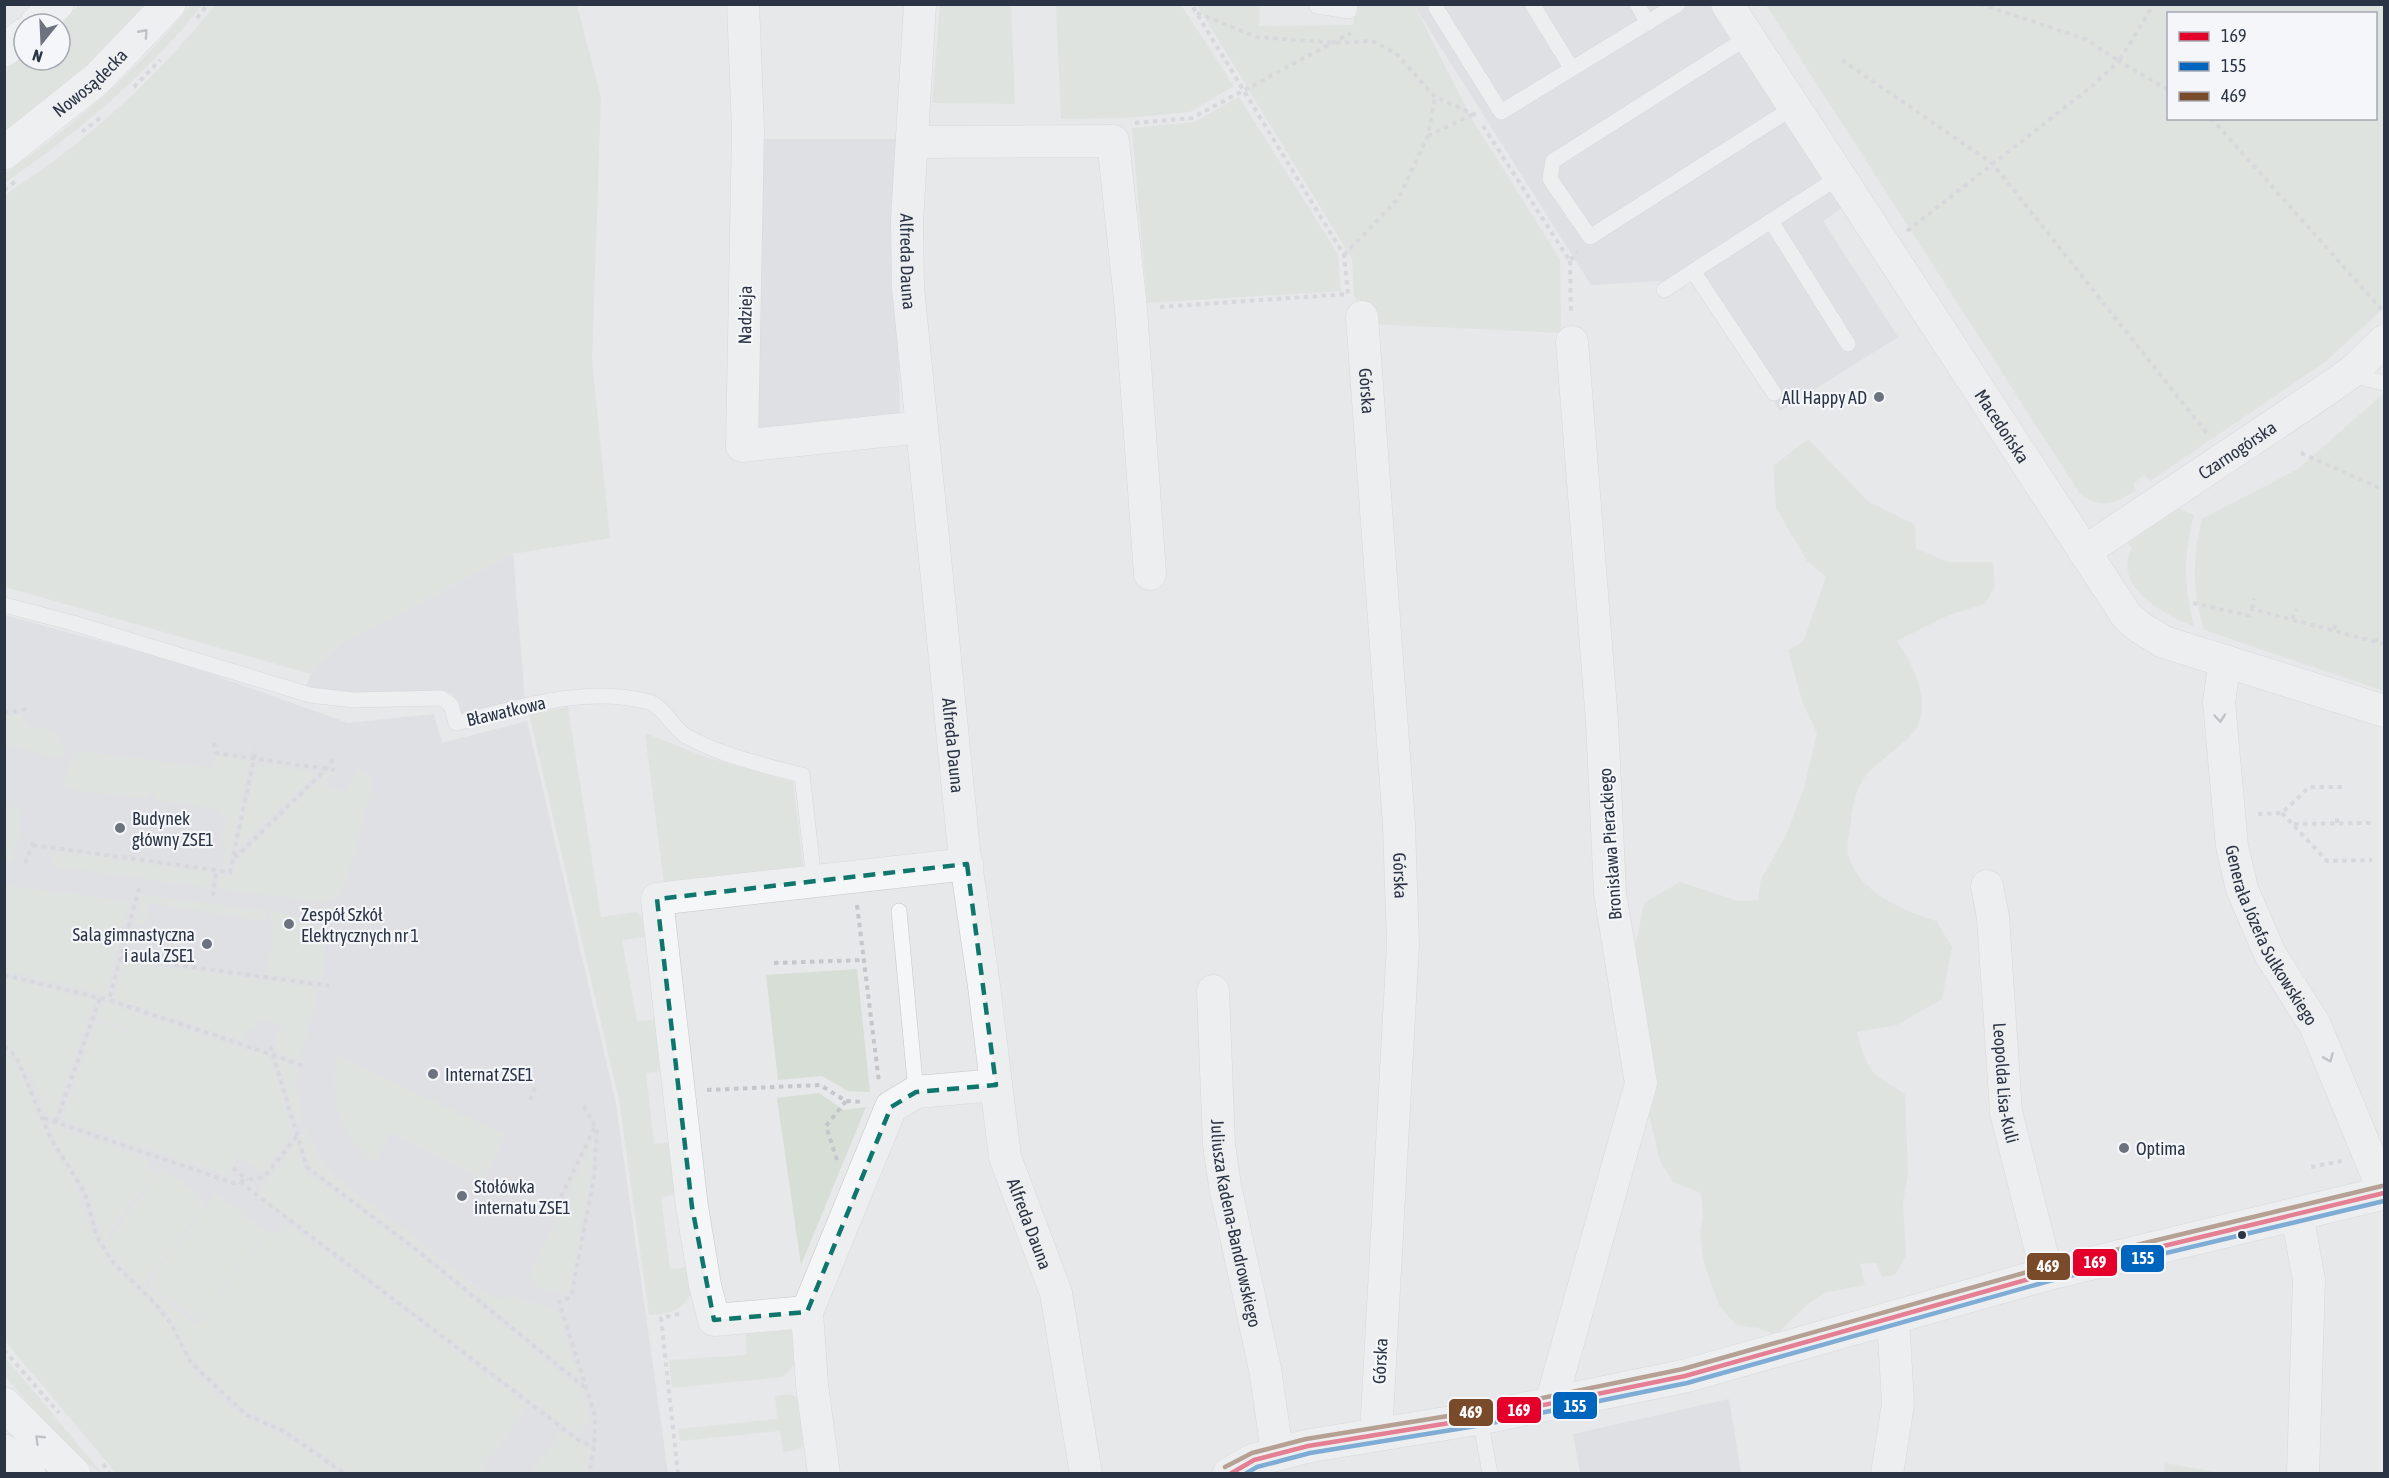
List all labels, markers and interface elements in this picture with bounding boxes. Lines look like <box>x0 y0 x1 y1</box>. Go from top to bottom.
north arrow <box>12 12 72 72</box>
legend <box>2167 12 2377 120</box>
text: 169 <box>2221 25 2246 46</box>
one-way arrow <box>137 29 148 40</box>
street label: Nowosądecka <box>48 44 131 121</box>
text: N <box>30 46 45 66</box>
text: 155 <box>2221 55 2246 76</box>
text: 469 <box>2221 85 2246 106</box>
street label: Alfreda Dauna <box>896 213 921 310</box>
street label: Nadzieja <box>734 285 756 345</box>
street label: Górska <box>1355 367 1380 414</box>
street label: Macedońska <box>1971 385 2034 467</box>
place label: All Happy AD <box>1782 387 1867 408</box>
marker: All Happy AD <box>1872 390 1886 404</box>
street label: Czarnogórska <box>2194 416 2280 483</box>
street label: Bławatkowa <box>464 692 548 730</box>
street label: Alfreda Dauna <box>938 697 969 794</box>
one-way arrow <box>2213 714 2226 723</box>
street label: Bronisława Pierackiego <box>1594 767 1626 921</box>
place label: Budynek główny ZSE1 <box>132 808 214 850</box>
marker: Budynek główny ZSE1 <box>113 821 127 835</box>
street label: Generała Józefa Sułkowskiego <box>2222 843 2323 1029</box>
street label: Górska <box>1389 852 1412 899</box>
place label: Zespół Szkół Elektrycznych nr 1 <box>301 904 419 946</box>
marker: Zespół Szkół Elektrycznych nr 1 <box>282 917 296 931</box>
place label: Sala gimnastyczna i aula ZSE1 <box>73 924 195 966</box>
marker: Sala gimnastyczna i aula ZSE1 <box>200 937 214 951</box>
street label: Leopolda Lisa-Kuli <box>1990 1022 2024 1145</box>
one-way arrow <box>2322 1051 2334 1062</box>
place label: Internat ZSE1 <box>445 1064 533 1085</box>
marker: Internat ZSE1 <box>426 1067 440 1081</box>
street label: Juliusza Kadena-Bandrowskiego <box>1208 1119 1266 1329</box>
place label: Optima <box>2136 1138 2186 1159</box>
marker: Optima <box>2117 1141 2131 1155</box>
street label: Alfreda Dauna <box>1003 1175 1057 1272</box>
place label: Stołówka internatu ZSE1 <box>474 1176 571 1218</box>
marker: Stołówka internatu ZSE1 <box>455 1189 469 1203</box>
unlabelled marker <box>2236 1229 2248 1241</box>
line badge: 155 <box>2120 1244 2165 1273</box>
line badge: 169 <box>2072 1248 2118 1277</box>
text: 155 <box>2132 1249 2155 1267</box>
line badge: 469 <box>2026 1252 2071 1281</box>
text: 169 <box>2084 1253 2107 1271</box>
text: 469 <box>2036 1257 2060 1275</box>
street label: Górska <box>1368 1337 1392 1385</box>
line badge: 155 <box>1552 1391 1598 1420</box>
line badge: 169 <box>1496 1396 1542 1424</box>
text: 155 <box>1564 1397 1587 1415</box>
line badge: 469 <box>1448 1398 1494 1427</box>
text: 169 <box>1508 1401 1531 1419</box>
text: 469 <box>1459 1403 1483 1421</box>
one-way arrow <box>36 1435 46 1446</box>

